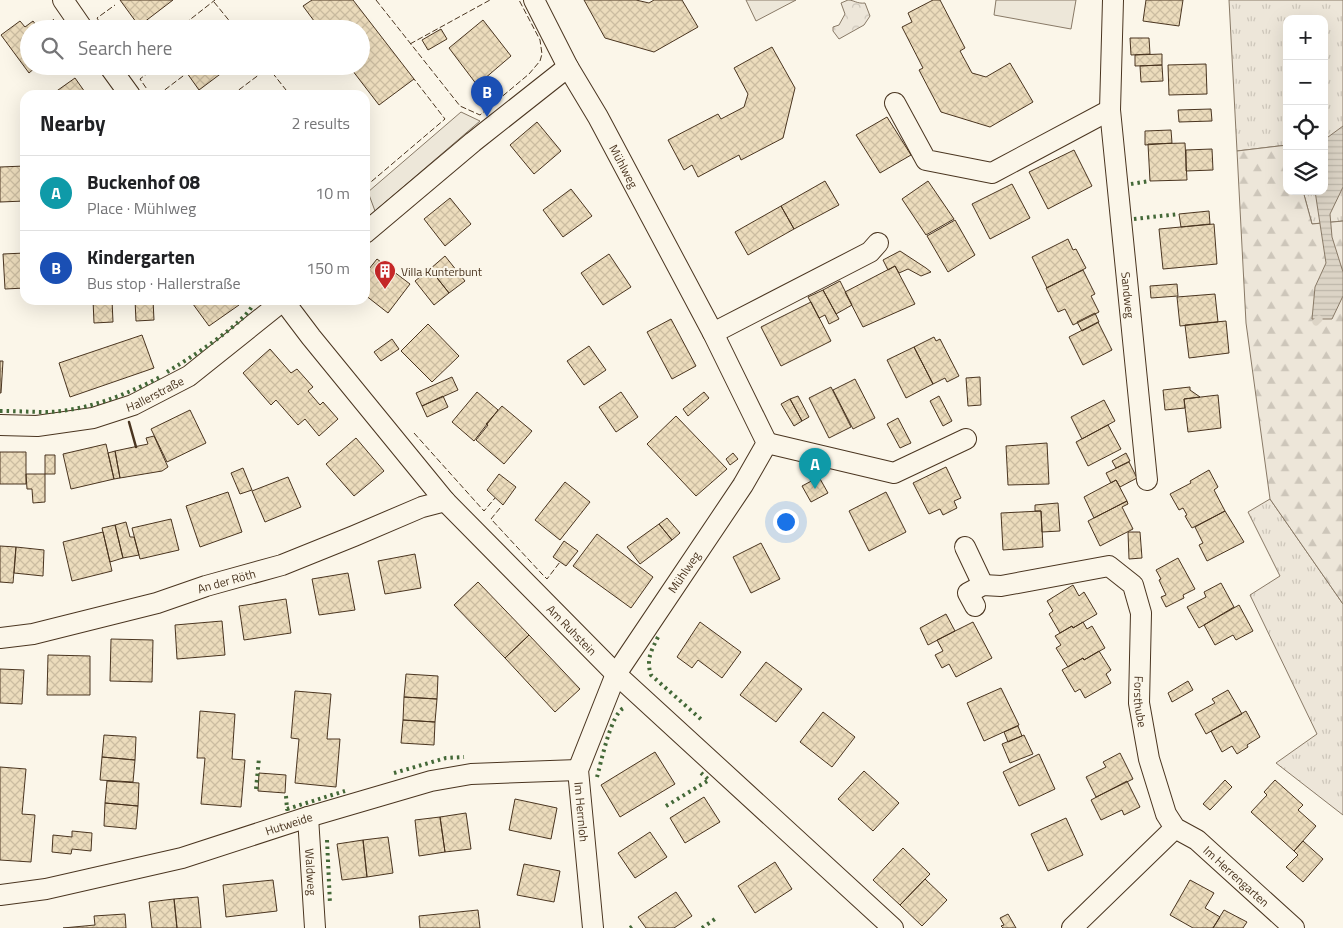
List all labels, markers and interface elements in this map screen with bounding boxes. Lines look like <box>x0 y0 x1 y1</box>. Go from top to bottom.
map controls <box>1283 15 1328 195</box>
button: + <box>1283 15 1328 60</box>
search box <box>20 20 370 75</box>
text: Search here <box>78 33 172 62</box>
icon: search <box>38 34 66 62</box>
button: − <box>1283 60 1328 105</box>
pin: B <box>471 76 503 117</box>
button: locate <box>1283 105 1328 150</box>
text: Nearby <box>40 107 105 139</box>
text: 2 results <box>291 111 350 135</box>
street label: Mühlweg <box>605 141 644 191</box>
button: layers <box>1283 150 1328 195</box>
text: Buckenhof 08 <box>87 167 200 196</box>
text: A <box>51 181 61 205</box>
text: 10 m <box>315 181 350 205</box>
text: Place · Mühlweg <box>87 196 196 220</box>
text: Kindergarten <box>87 242 195 271</box>
text: B <box>51 256 61 280</box>
text: 150 m <box>306 256 350 280</box>
building icon: Villa Kunterbunt <box>373 259 397 290</box>
place label: Villa Kunterbunt <box>401 262 483 281</box>
text: Bus stop · Hallerstraße <box>87 271 240 295</box>
street label: Sandweg <box>1117 271 1140 319</box>
street label: Hallerstraße <box>123 371 187 416</box>
pin: A <box>799 448 831 489</box>
your location <box>773 509 799 535</box>
street label: Mühlweg <box>663 547 705 597</box>
street label: An der Röth <box>195 563 258 598</box>
street label: Am Ruhstein <box>543 600 602 659</box>
street label: Forsthube <box>1130 676 1153 729</box>
street label: Im Herrnloh <box>570 781 594 843</box>
street label: Hutweide <box>262 807 315 840</box>
street label: Im Herrengarten <box>1199 841 1274 911</box>
street label: Waldweg <box>301 848 322 896</box>

